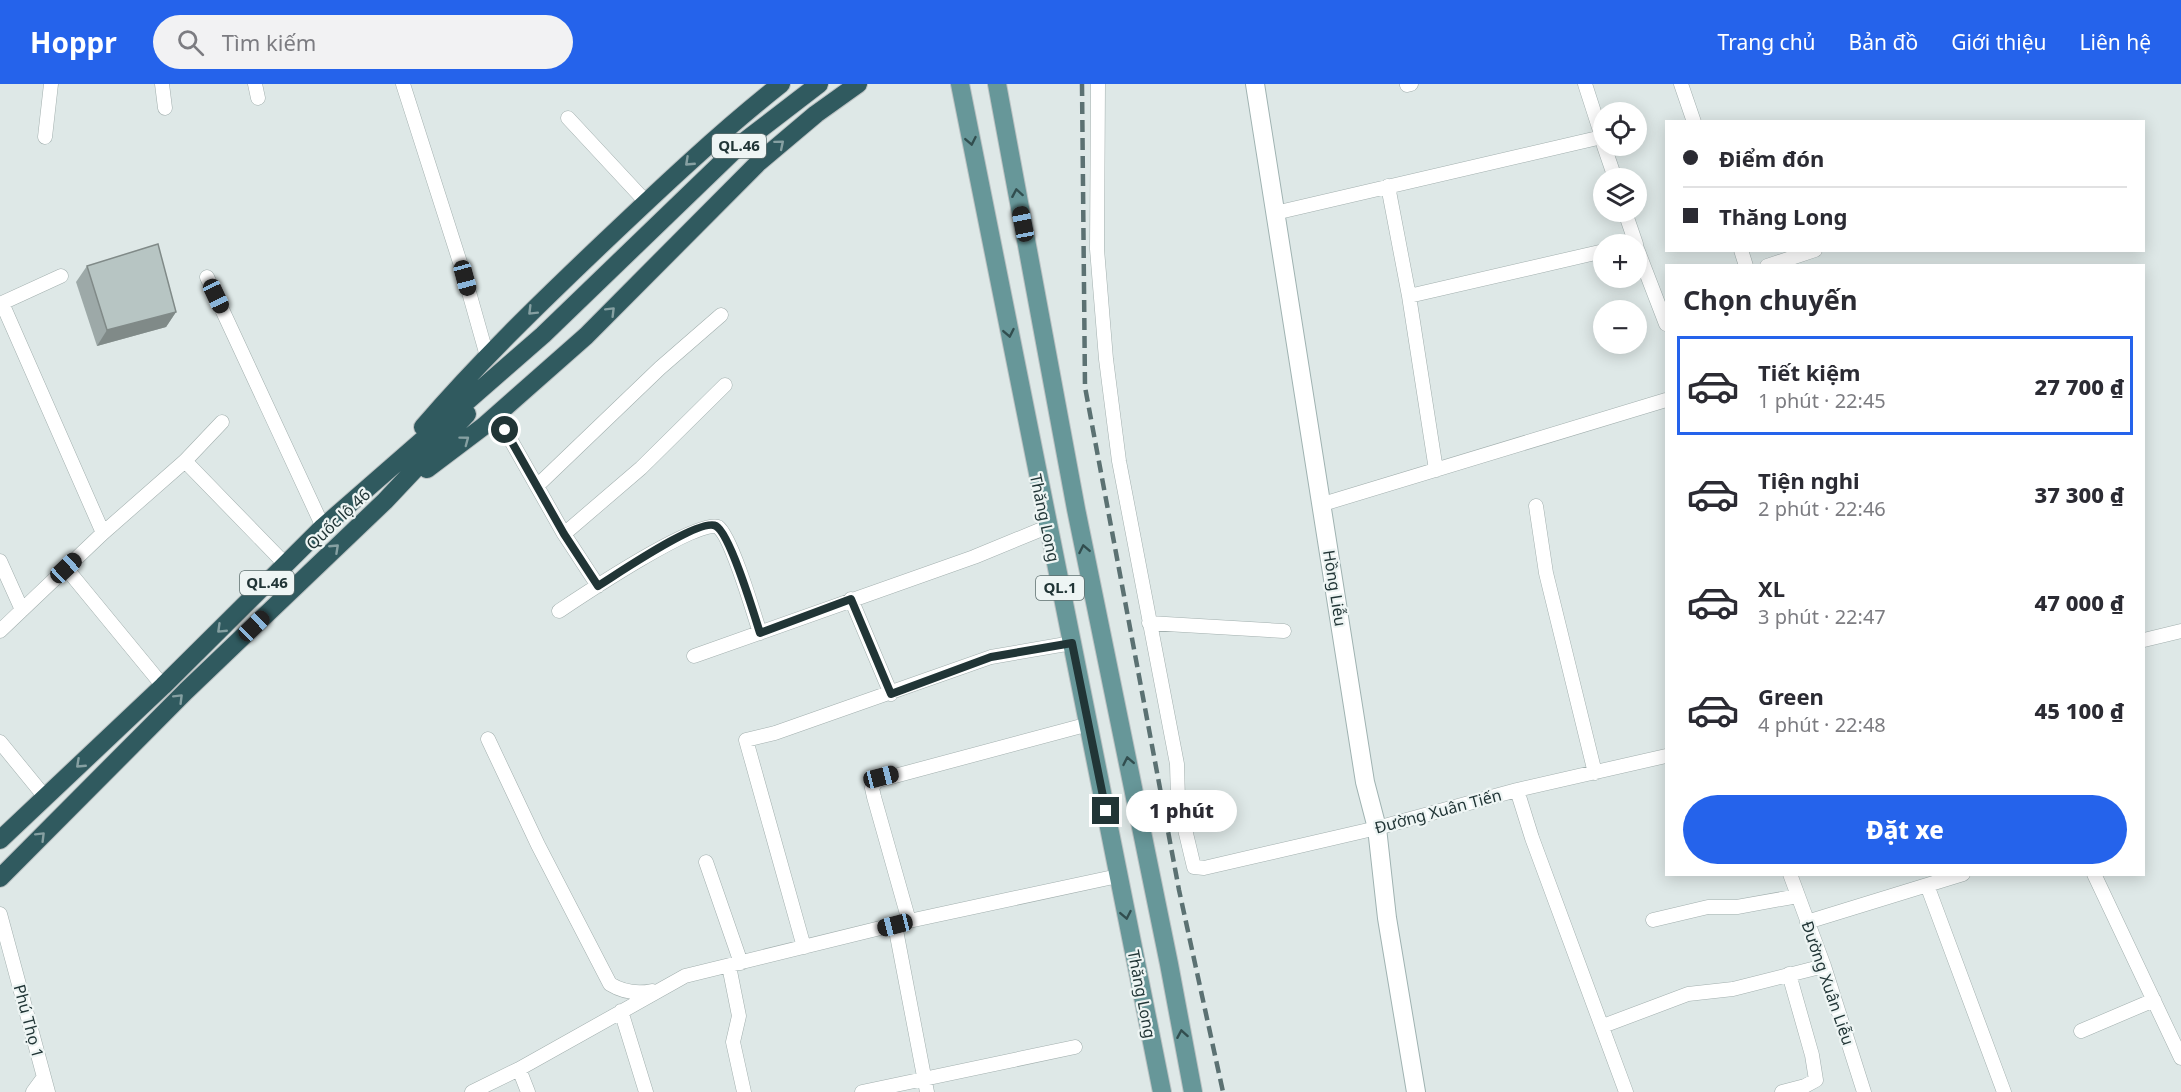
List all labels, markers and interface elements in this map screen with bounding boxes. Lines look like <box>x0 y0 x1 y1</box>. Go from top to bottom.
search box <box>153 15 573 69</box>
text: Hoppr <box>30 23 117 61</box>
icon: search <box>174 26 207 59</box>
text: Tìm kiếm <box>222 27 316 57</box>
text: Trang chủ <box>1718 28 1816 56</box>
text: Bản đồ <box>1849 28 1918 56</box>
text: Giới thiệu <box>1951 28 2046 56</box>
text: Liên hệ <box>2079 28 2151 56</box>
map controls <box>1593 102 1647 354</box>
button: locate <box>1593 102 1647 156</box>
road number: QL.46 <box>712 134 766 158</box>
one-way arrow <box>964 136 977 146</box>
one-way arrow <box>773 141 784 152</box>
text: Điểm đón <box>1719 143 1824 173</box>
one-way arrow <box>685 155 696 166</box>
button: layers <box>1593 168 1647 222</box>
one-way arrow <box>1011 188 1024 198</box>
text: Thăng Long <box>1719 201 1847 231</box>
car <box>1011 205 1035 243</box>
button: + <box>1593 234 1647 288</box>
car <box>452 258 478 298</box>
car <box>200 276 232 316</box>
text: Chọn chuyến <box>1683 281 1857 318</box>
button: − <box>1593 300 1647 354</box>
one-way arrow <box>528 304 539 315</box>
one-way arrow <box>604 307 615 317</box>
one-way arrow <box>1002 327 1015 337</box>
text: Tiết kiệm <box>1758 357 1860 387</box>
icon: car <box>1686 359 1740 413</box>
text: 27 700 ₫ <box>2035 371 2124 401</box>
text: 1 phút · 22:45 <box>1758 387 1886 414</box>
route start <box>491 416 518 443</box>
one-way arrow <box>459 436 470 447</box>
text: Tiện nghi <box>1758 465 1860 495</box>
icon: car <box>1686 467 1740 521</box>
street label: Thăng Long <box>1025 472 1065 564</box>
text: 37 300 ₫ <box>2035 479 2124 509</box>
street label: Quốc lộ 46 <box>301 484 375 554</box>
text: 2 phút · 22:46 <box>1758 495 1886 522</box>
one-way arrow <box>327 545 338 556</box>
one-way arrow <box>1078 545 1091 555</box>
street label: Hồng Liễu <box>1318 548 1352 628</box>
car <box>47 549 85 587</box>
road number: QL.46 <box>240 571 294 595</box>
text: XL <box>1758 573 1785 603</box>
icon: car <box>1686 575 1740 629</box>
road number: QL.1 <box>1036 576 1084 600</box>
text: 47 000 ₫ <box>2035 587 2124 617</box>
text: 3 phút · 22:47 <box>1758 603 1886 630</box>
car <box>235 607 273 645</box>
one-way arrow <box>217 621 228 632</box>
text: Green <box>1758 681 1824 711</box>
icon: car <box>1686 683 1740 737</box>
one-way arrow <box>172 695 183 706</box>
text: 45 100 ₫ <box>2035 695 2124 725</box>
text: 4 phút · 22:48 <box>1758 711 1886 738</box>
one-way arrow <box>1122 756 1135 766</box>
one-way arrow <box>77 757 87 768</box>
car <box>861 764 901 790</box>
street label: Đường Xuân Tiến <box>1372 783 1504 839</box>
callout: 1 phút <box>1127 790 1238 832</box>
button: Đặt xe <box>1683 795 2127 864</box>
route end <box>1092 797 1119 824</box>
text: 1 phút <box>1149 797 1214 824</box>
one-way arrow <box>34 833 45 844</box>
one-way arrow <box>1119 910 1132 920</box>
car <box>875 912 915 938</box>
street label: Đường Xuân Liễu <box>1796 918 1860 1048</box>
street label: Thăng Long <box>1123 948 1161 1040</box>
street label: Phú Thọ 1 <box>9 982 49 1060</box>
one-way arrow <box>1176 1030 1189 1040</box>

